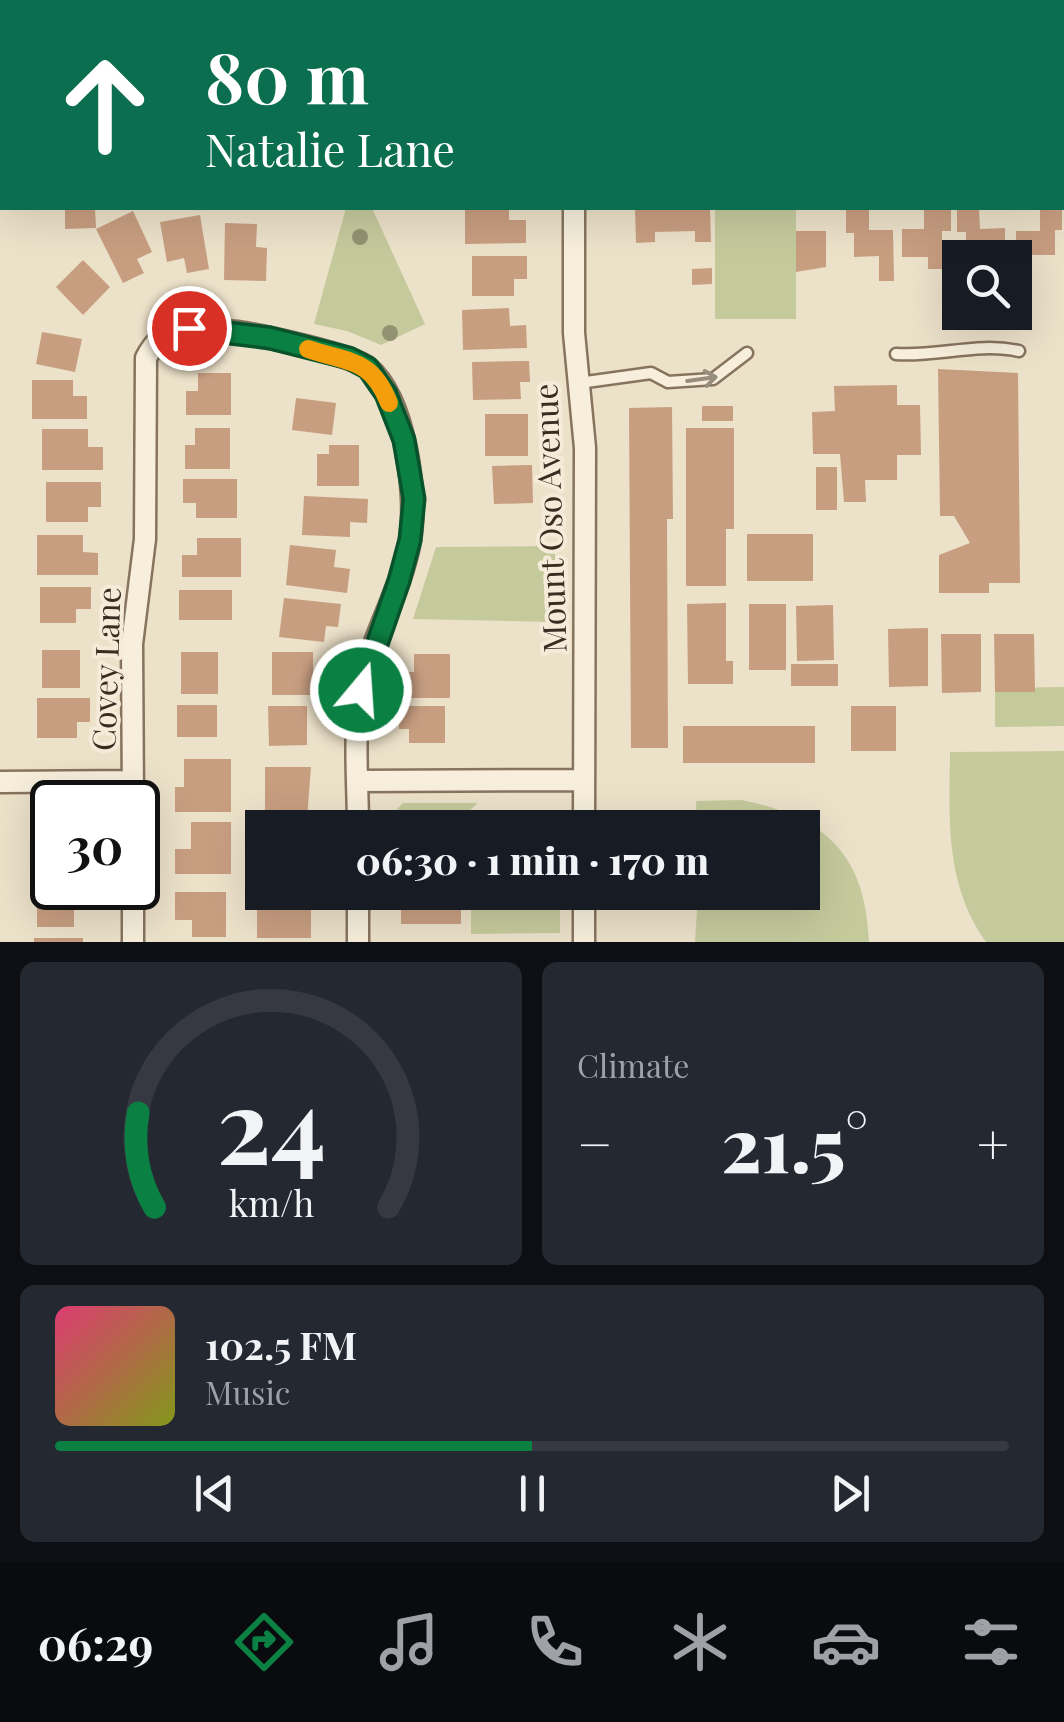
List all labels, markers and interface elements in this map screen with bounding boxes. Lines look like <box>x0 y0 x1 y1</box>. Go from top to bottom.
text: 80 m <box>205 28 369 122</box>
icon: ahead <box>40 40 170 170</box>
text: Natalie Lane <box>205 118 455 178</box>
map controls <box>942 240 1032 330</box>
button: search <box>942 240 1032 330</box>
pin <box>147 286 232 371</box>
icon: arrive <box>162 301 217 356</box>
one-way arrow <box>685 369 718 387</box>
street label: Mount Oso Avenue <box>522 383 575 653</box>
street label: Covey Lane <box>80 586 129 752</box>
position arrow <box>309 638 413 742</box>
speed limit sign: 30 <box>30 780 160 910</box>
text: 06:30 · 1 min · 170 m <box>356 834 709 885</box>
text: Climate <box>577 1043 689 1086</box>
text: 24 <box>216 1052 326 1191</box>
text: 21.5° <box>721 1092 868 1192</box>
text: − <box>577 1105 613 1179</box>
text: + <box>977 1105 1009 1179</box>
text: km/h <box>228 1178 314 1226</box>
text: 102.5 FM <box>205 1319 357 1370</box>
text: Music <box>205 1370 290 1413</box>
icon: previous <box>187 1466 242 1521</box>
icon: pause <box>505 1466 560 1521</box>
icon: next <box>823 1466 878 1521</box>
icon: directions <box>229 1607 299 1677</box>
icon: music <box>374 1607 444 1677</box>
icon: phone <box>520 1607 590 1677</box>
icon: climate <box>665 1607 735 1677</box>
icon: car <box>811 1607 881 1677</box>
icon: filters <box>956 1607 1026 1677</box>
text: 06:29 <box>38 1612 153 1672</box>

